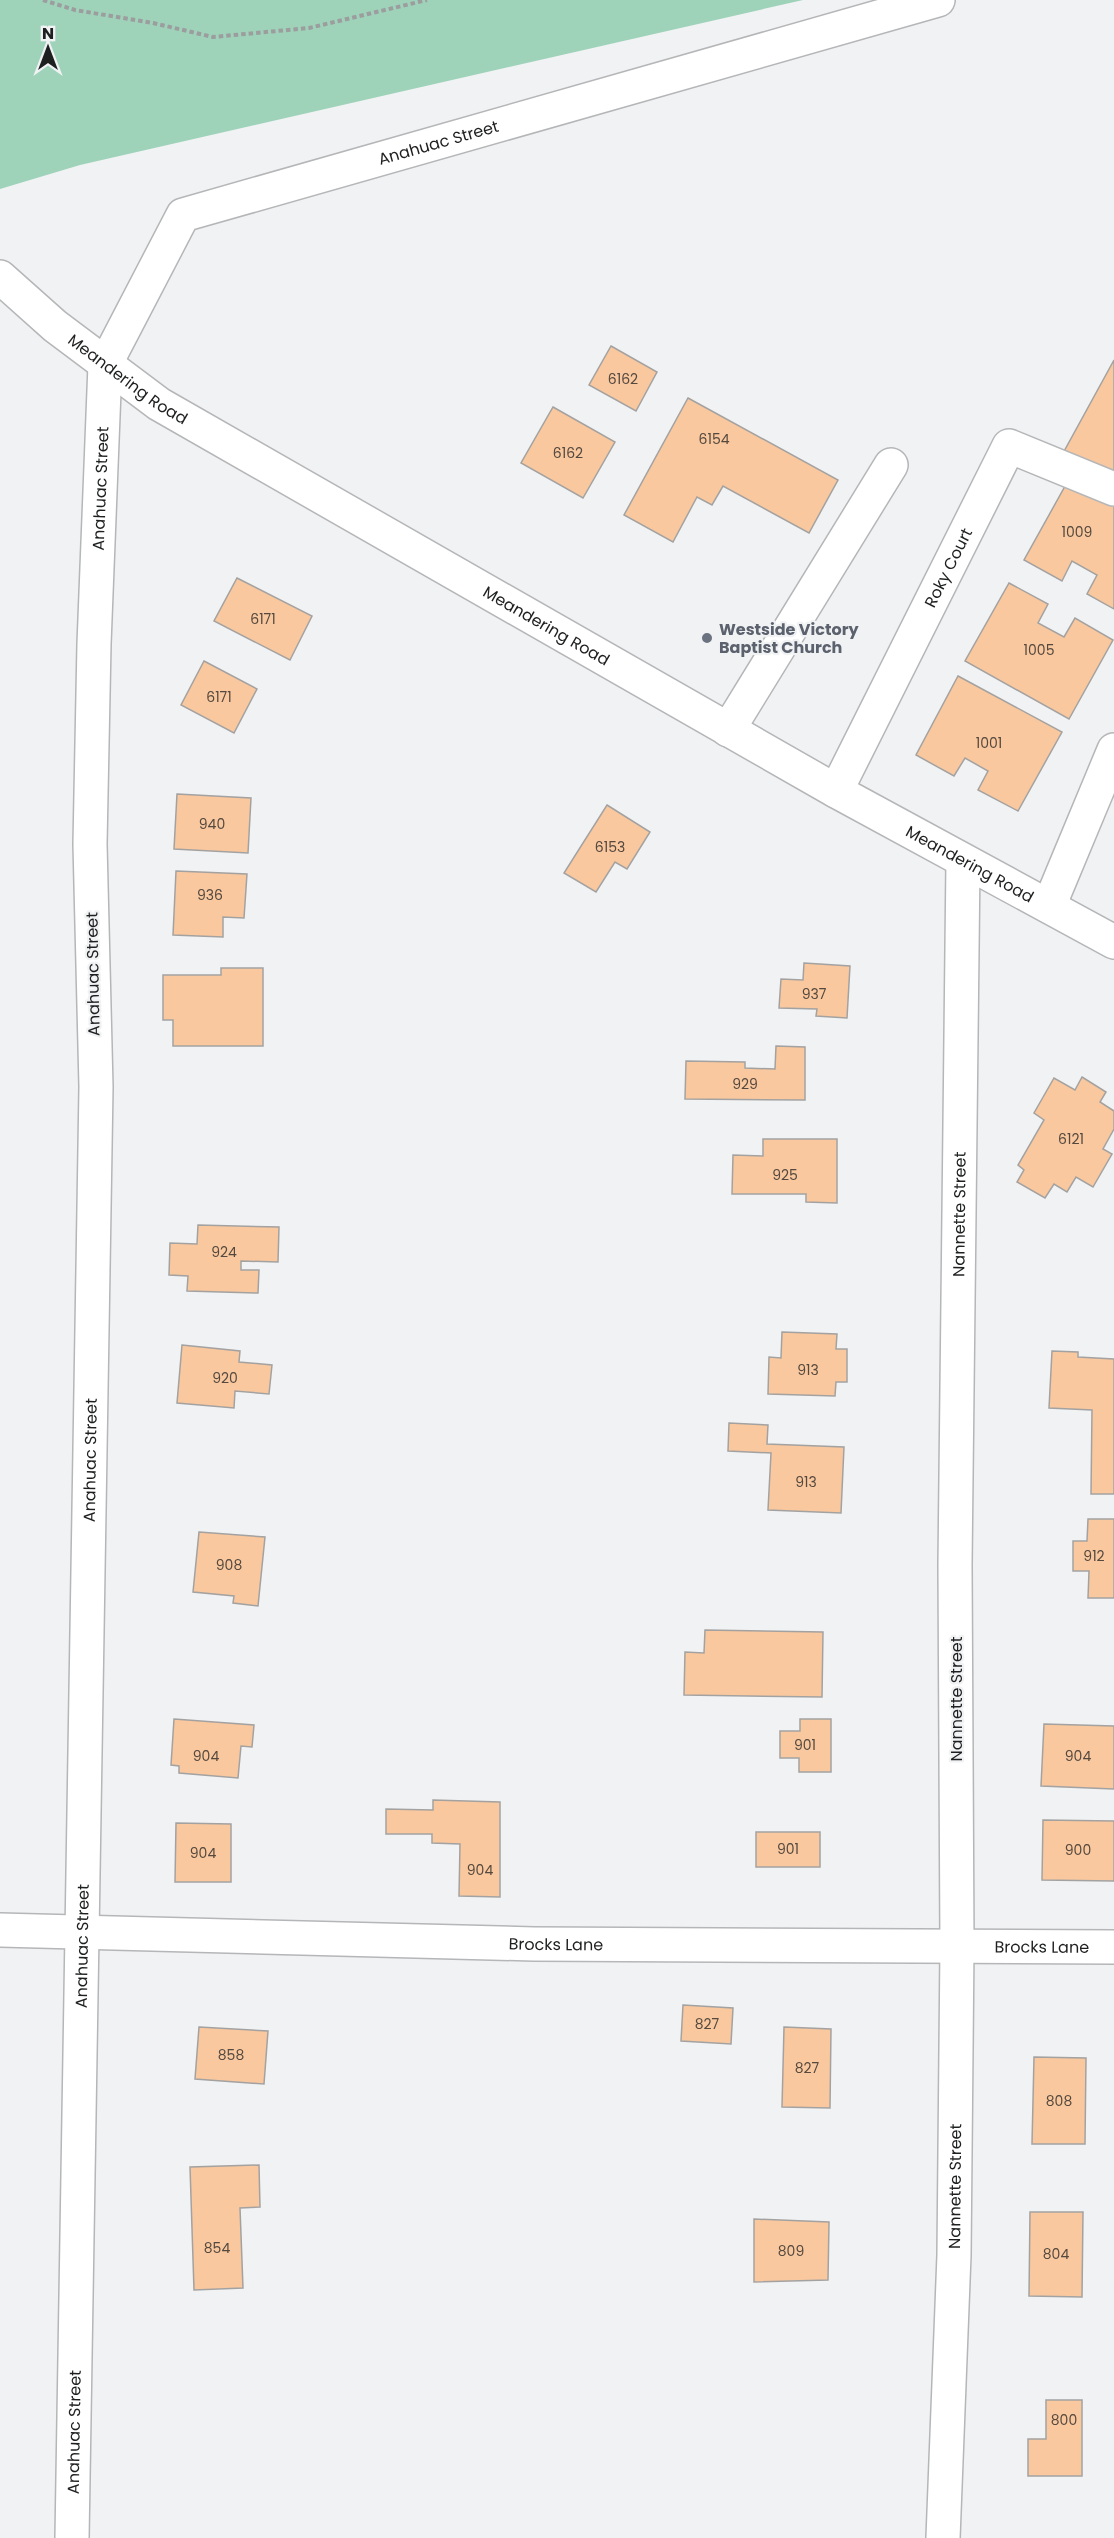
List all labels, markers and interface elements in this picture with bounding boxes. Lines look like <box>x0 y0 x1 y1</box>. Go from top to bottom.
north arrow <box>18 18 78 78</box>
text: N <box>42 22 54 45</box>
street label: Anahuac Street <box>375 114 501 170</box>
street label: Meandering Road <box>63 328 192 430</box>
house number: 6162 <box>608 369 638 389</box>
street label: Anahuac Street <box>86 426 114 551</box>
house number: 6154 <box>699 429 730 449</box>
house number: 6162 <box>553 443 583 463</box>
house number: 1009 <box>1062 522 1092 542</box>
street label: Roky Court <box>918 524 978 611</box>
street label: Meandering Road <box>479 580 614 671</box>
house number: 6171 <box>250 609 276 629</box>
place label: Westside Victory Baptist Church <box>719 618 859 659</box>
marker: Westside Victory Baptist Church <box>700 631 714 645</box>
house number: 1005 <box>1024 640 1054 660</box>
house number: 6171 <box>206 687 232 707</box>
house number: 1001 <box>976 733 1002 753</box>
house number: 940 <box>199 814 225 834</box>
street label: Meandering Road <box>902 820 1038 908</box>
house number: 6153 <box>595 837 625 857</box>
house number: 936 <box>197 885 223 905</box>
street label: Anahuac Street <box>80 912 106 1036</box>
house number: 937 <box>802 984 827 1004</box>
house number: 929 <box>732 1074 758 1094</box>
house number: 6121 <box>1058 1129 1084 1149</box>
street label: Nannette Street <box>947 1151 971 1277</box>
house number: 925 <box>772 1165 798 1185</box>
house number: 924 <box>211 1242 237 1262</box>
house number: 913 <box>797 1360 819 1380</box>
house number: 920 <box>212 1368 238 1388</box>
street label: Anahuac Street <box>77 1398 102 1522</box>
house number: 913 <box>795 1472 817 1492</box>
house number: 912 <box>1083 1546 1105 1566</box>
house number: 908 <box>216 1555 242 1575</box>
street label: Nannette Street <box>945 1636 968 1762</box>
house number: 901 <box>794 1735 816 1755</box>
house number: 904 <box>193 1746 219 1766</box>
house number: 904 <box>1065 1746 1091 1766</box>
house number: 901 <box>777 1839 799 1859</box>
house number: 900 <box>1065 1840 1091 1860</box>
house number: 904 <box>190 1843 216 1863</box>
house number: 904 <box>467 1860 493 1880</box>
street label: Anahuac Street <box>69 1884 94 2008</box>
street label: Brocks Lane <box>508 1932 603 1956</box>
street label: Brocks Lane <box>994 1935 1089 1958</box>
house number: 827 <box>695 2014 720 2034</box>
house number: 858 <box>218 2045 244 2065</box>
house number: 827 <box>795 2058 820 2078</box>
house number: 808 <box>1046 2091 1072 2111</box>
street label: Nannette Street <box>943 2123 967 2249</box>
house number: 854 <box>204 2238 230 2258</box>
house number: 809 <box>778 2241 804 2261</box>
house number: 804 <box>1043 2244 1069 2264</box>
street label: Anahuac Street <box>61 2370 86 2494</box>
house number: 800 <box>1051 2410 1077 2430</box>

